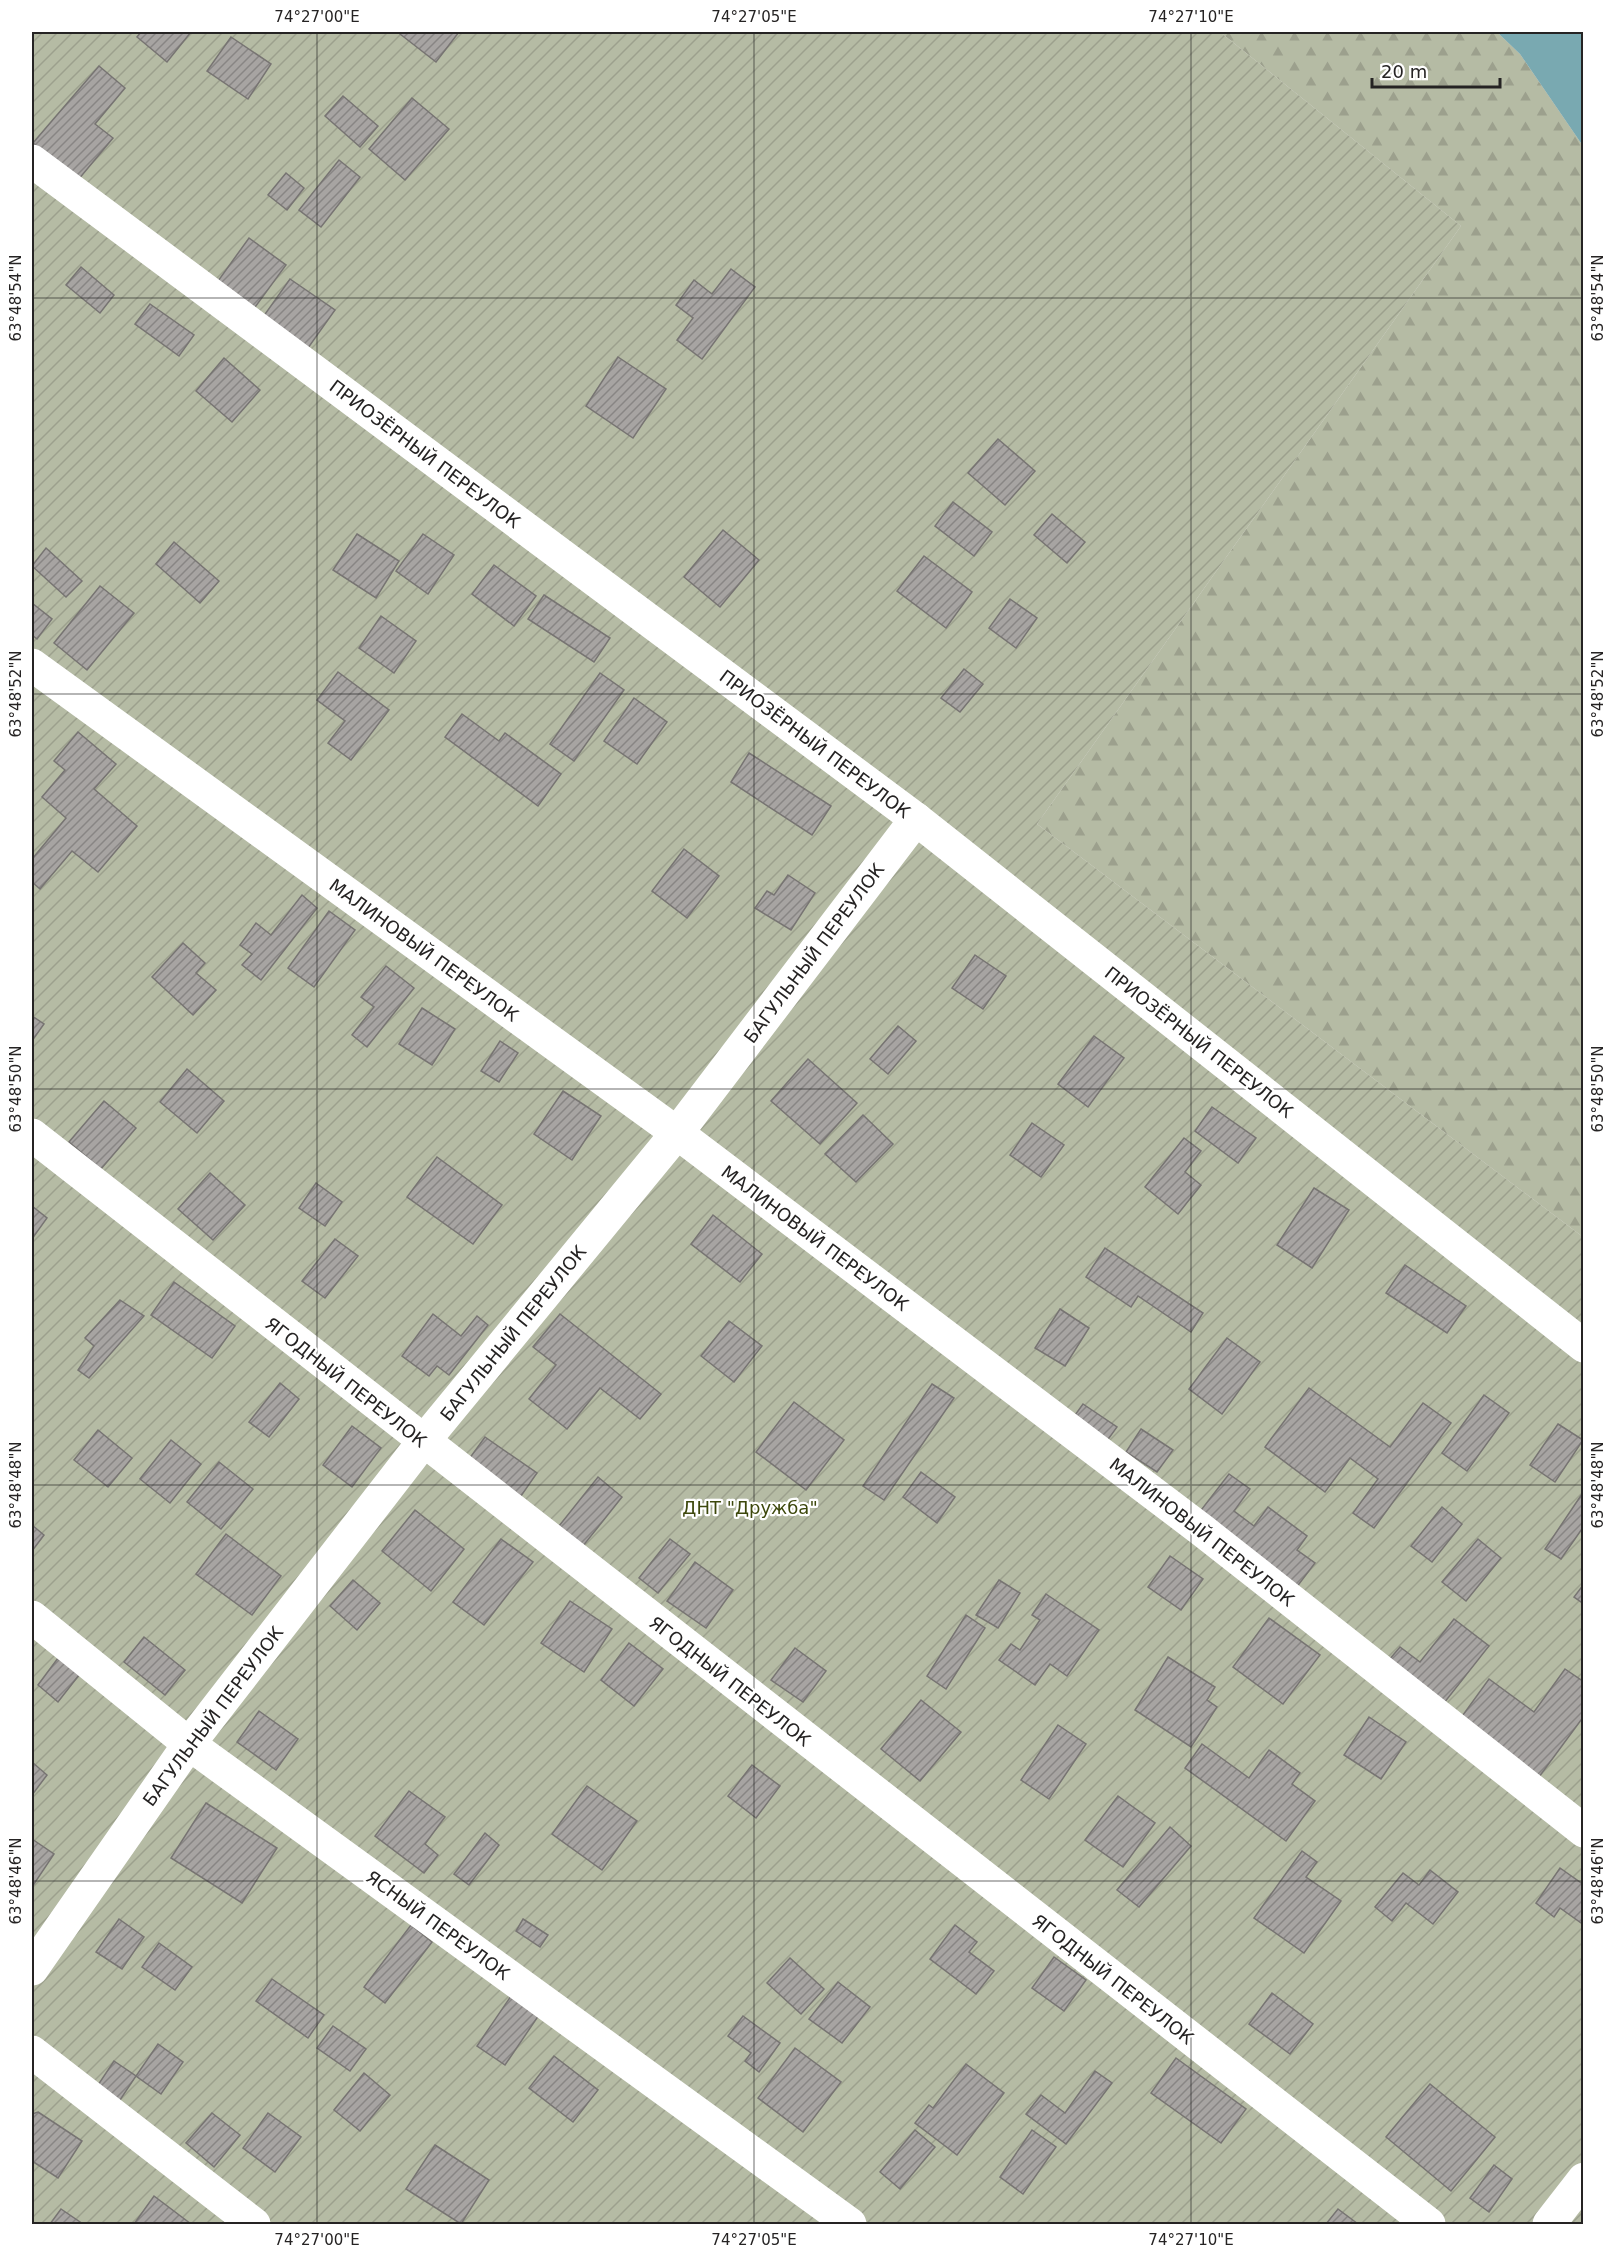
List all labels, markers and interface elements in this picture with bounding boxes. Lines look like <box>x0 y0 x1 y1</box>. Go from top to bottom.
text: 74°27'00"E <box>274 8 360 26</box>
text: 74°27'05"E <box>711 8 797 26</box>
text: 74°27'10"E <box>1148 8 1234 26</box>
scale bar <box>1372 51 1500 89</box>
text: 20 m <box>1381 61 1427 82</box>
text: 63°48'54"N <box>7 254 25 342</box>
text: 63°48'54"N <box>1589 254 1607 342</box>
street label: ПРИОЗЁРНЫЙ ПЕРЕУЛОК <box>326 376 525 533</box>
text: 63°48'52"N <box>7 650 25 738</box>
text: 63°48'52"N <box>1589 650 1607 738</box>
street label: ПРИОЗЁРНЫЙ ПЕРЕУЛОК <box>716 666 915 823</box>
street label: БАГУЛЬНЫЙ ПЕРЕУЛОК <box>740 859 889 1047</box>
street label: МАЛИНОВЫЙ ПЕРЕУЛОК <box>325 874 523 1026</box>
street label: ПРИОЗЁРНЫЙ ПЕРЕУЛОК <box>1101 962 1297 1122</box>
text: 63°48'50"N <box>7 1045 25 1133</box>
text: 63°48'50"N <box>1589 1045 1607 1133</box>
street label: МАЛИНОВЫЙ ПЕРЕУЛОК <box>717 1161 913 1315</box>
street label: БАГУЛЬНЫЙ ПЕРЕУЛОК <box>436 1241 590 1425</box>
street label: ЯГОДНЫЙ ПЕРЕУЛОК <box>261 1312 431 1452</box>
text: 63°48'48"N <box>7 1441 25 1529</box>
text: 63°48'48"N <box>1589 1441 1607 1529</box>
street label: МАЛИНОВЫЙ ПЕРЕУЛОК <box>1105 1453 1299 1611</box>
park label: ДНТ "Дружба" <box>682 1497 818 1518</box>
street label: ЯГОДНЫЙ ПЕРЕУЛОК <box>645 1611 815 1751</box>
street label: БАГУЛЬНЫЙ ПЕРЕУЛОК <box>139 1622 288 1810</box>
text: 63°48'46"N <box>7 1837 25 1925</box>
text: 63°48'46"N <box>1589 1837 1607 1925</box>
street label: ЯСНЫЙ ПЕРЕУЛОК <box>362 1866 514 1984</box>
street label: ЯГОДНЫЙ ПЕРЕУЛОК <box>1028 1909 1198 2049</box>
text: 74°27'00"E <box>274 2231 360 2249</box>
text: 74°27'05"E <box>711 2231 797 2249</box>
text: 74°27'10"E <box>1148 2231 1234 2249</box>

